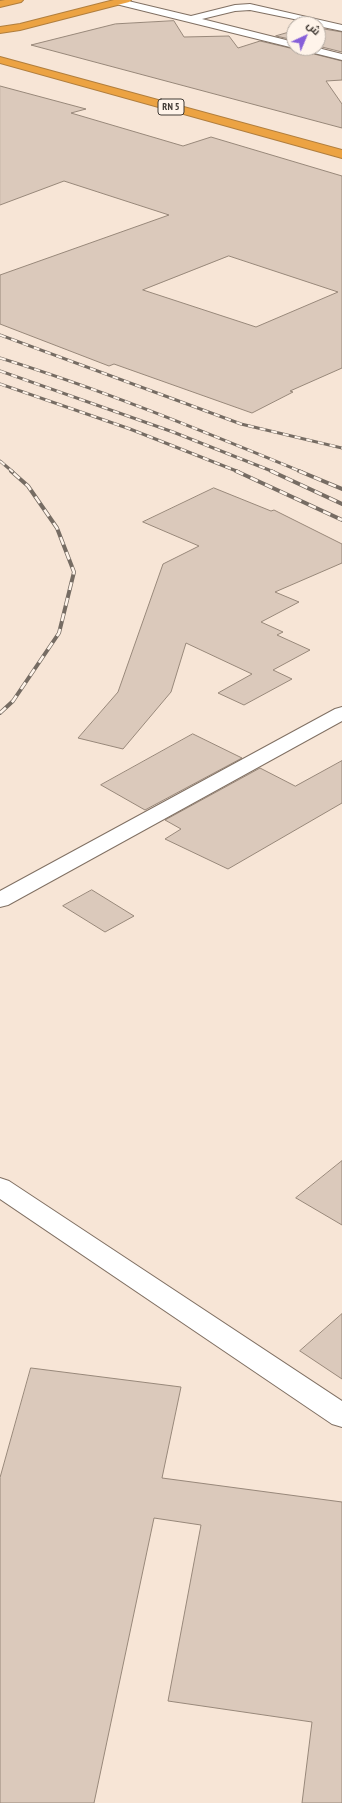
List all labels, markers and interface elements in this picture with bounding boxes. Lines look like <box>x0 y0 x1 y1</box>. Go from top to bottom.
north arrow <box>286 16 326 56</box>
text: ش <box>304 18 324 38</box>
road number: RN 5 <box>158 99 184 115</box>

